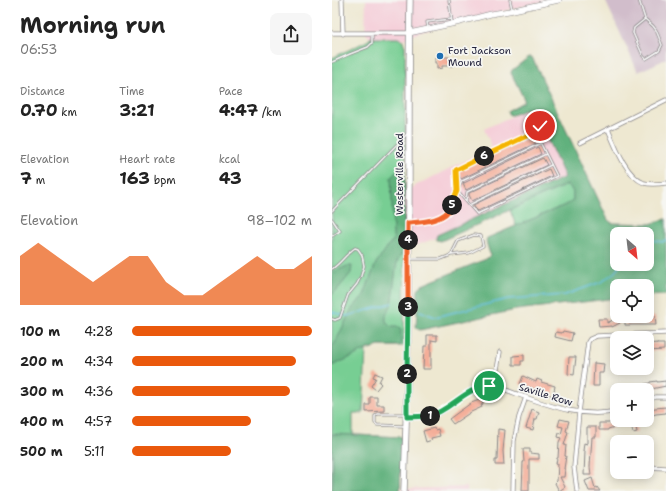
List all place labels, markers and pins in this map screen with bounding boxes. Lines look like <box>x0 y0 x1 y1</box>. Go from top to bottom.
place label: Fort Jackson Mound <box>448 44 511 69</box>
marker: Fort Jackson Mound <box>435 51 445 61</box>
pin <box>523 109 557 143</box>
pin: 6 <box>474 146 494 166</box>
pin: 5 <box>442 195 462 215</box>
pin: 4 <box>398 230 418 250</box>
pin: 3 <box>398 297 418 317</box>
pin: 2 <box>397 364 417 384</box>
pin <box>472 369 506 403</box>
pin: 1 <box>420 406 440 426</box>

